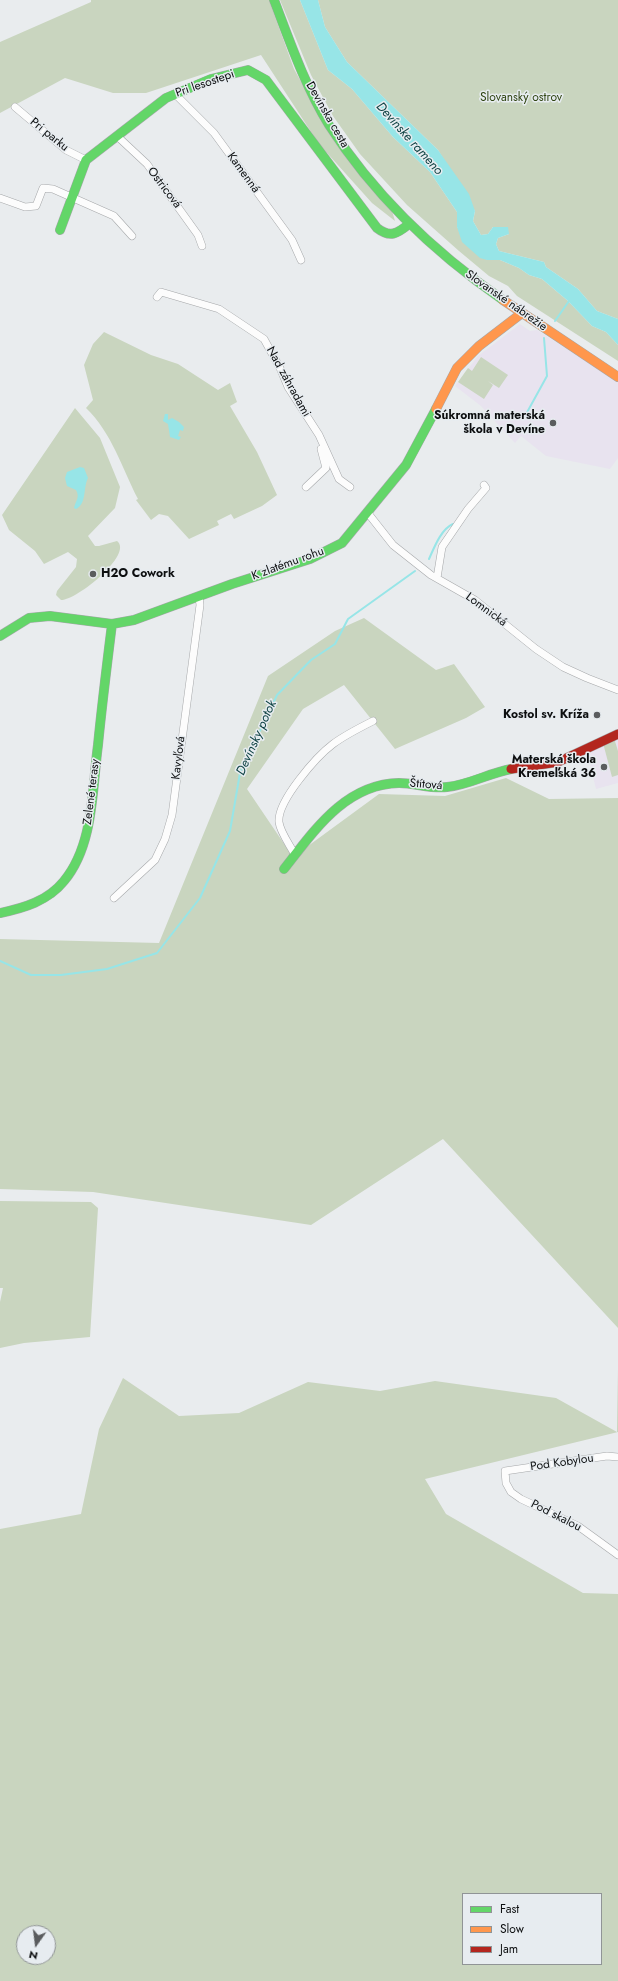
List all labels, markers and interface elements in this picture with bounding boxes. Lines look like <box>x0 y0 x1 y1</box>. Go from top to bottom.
street label: Pri lesostepi <box>174 67 236 101</box>
street label: Devínska cesta <box>302 79 352 151</box>
park label: Slovanský ostrov <box>480 91 562 105</box>
water label: Devínske rameno <box>372 99 446 179</box>
street label: Pri parku <box>27 115 71 155</box>
street label: Kamenná <box>224 150 262 196</box>
street label: Ostricová <box>144 165 184 211</box>
street label: Slovanské nábrežie <box>462 267 550 335</box>
street label: Nad záhradami <box>263 344 313 420</box>
place label: Súkromná materská škola v Devíne <box>434 409 545 437</box>
marker: Súkromná materská škola v Devíne <box>548 418 558 428</box>
street label: K zlatému rohu <box>250 544 326 584</box>
place label: H2O Cowork <box>101 567 175 581</box>
marker: H2O Cowork <box>88 569 98 579</box>
street label: Lomnická <box>463 590 509 630</box>
water label: Devínsky potok <box>234 698 280 778</box>
place label: Kostol sv. Kríža <box>503 708 589 722</box>
marker: Kostol sv. Kríža <box>592 710 602 720</box>
street label: Kavyľová <box>169 735 189 781</box>
place label: Materská škola Kremeľská 36 <box>512 753 596 781</box>
street label: Zelené terasy <box>81 758 103 826</box>
marker: Materská škola Kremeľská 36 <box>599 762 609 772</box>
street label: Štítová <box>409 776 443 794</box>
street label: Pod Kobylou <box>529 1451 595 1475</box>
street label: Pod skalou <box>528 1497 584 1535</box>
legend <box>462 1893 602 1965</box>
text: Fast <box>500 1900 519 1918</box>
text: Slow <box>500 1920 524 1938</box>
north arrow <box>16 1925 56 1965</box>
text: Jam <box>500 1940 518 1958</box>
text: N <box>27 1947 40 1964</box>

